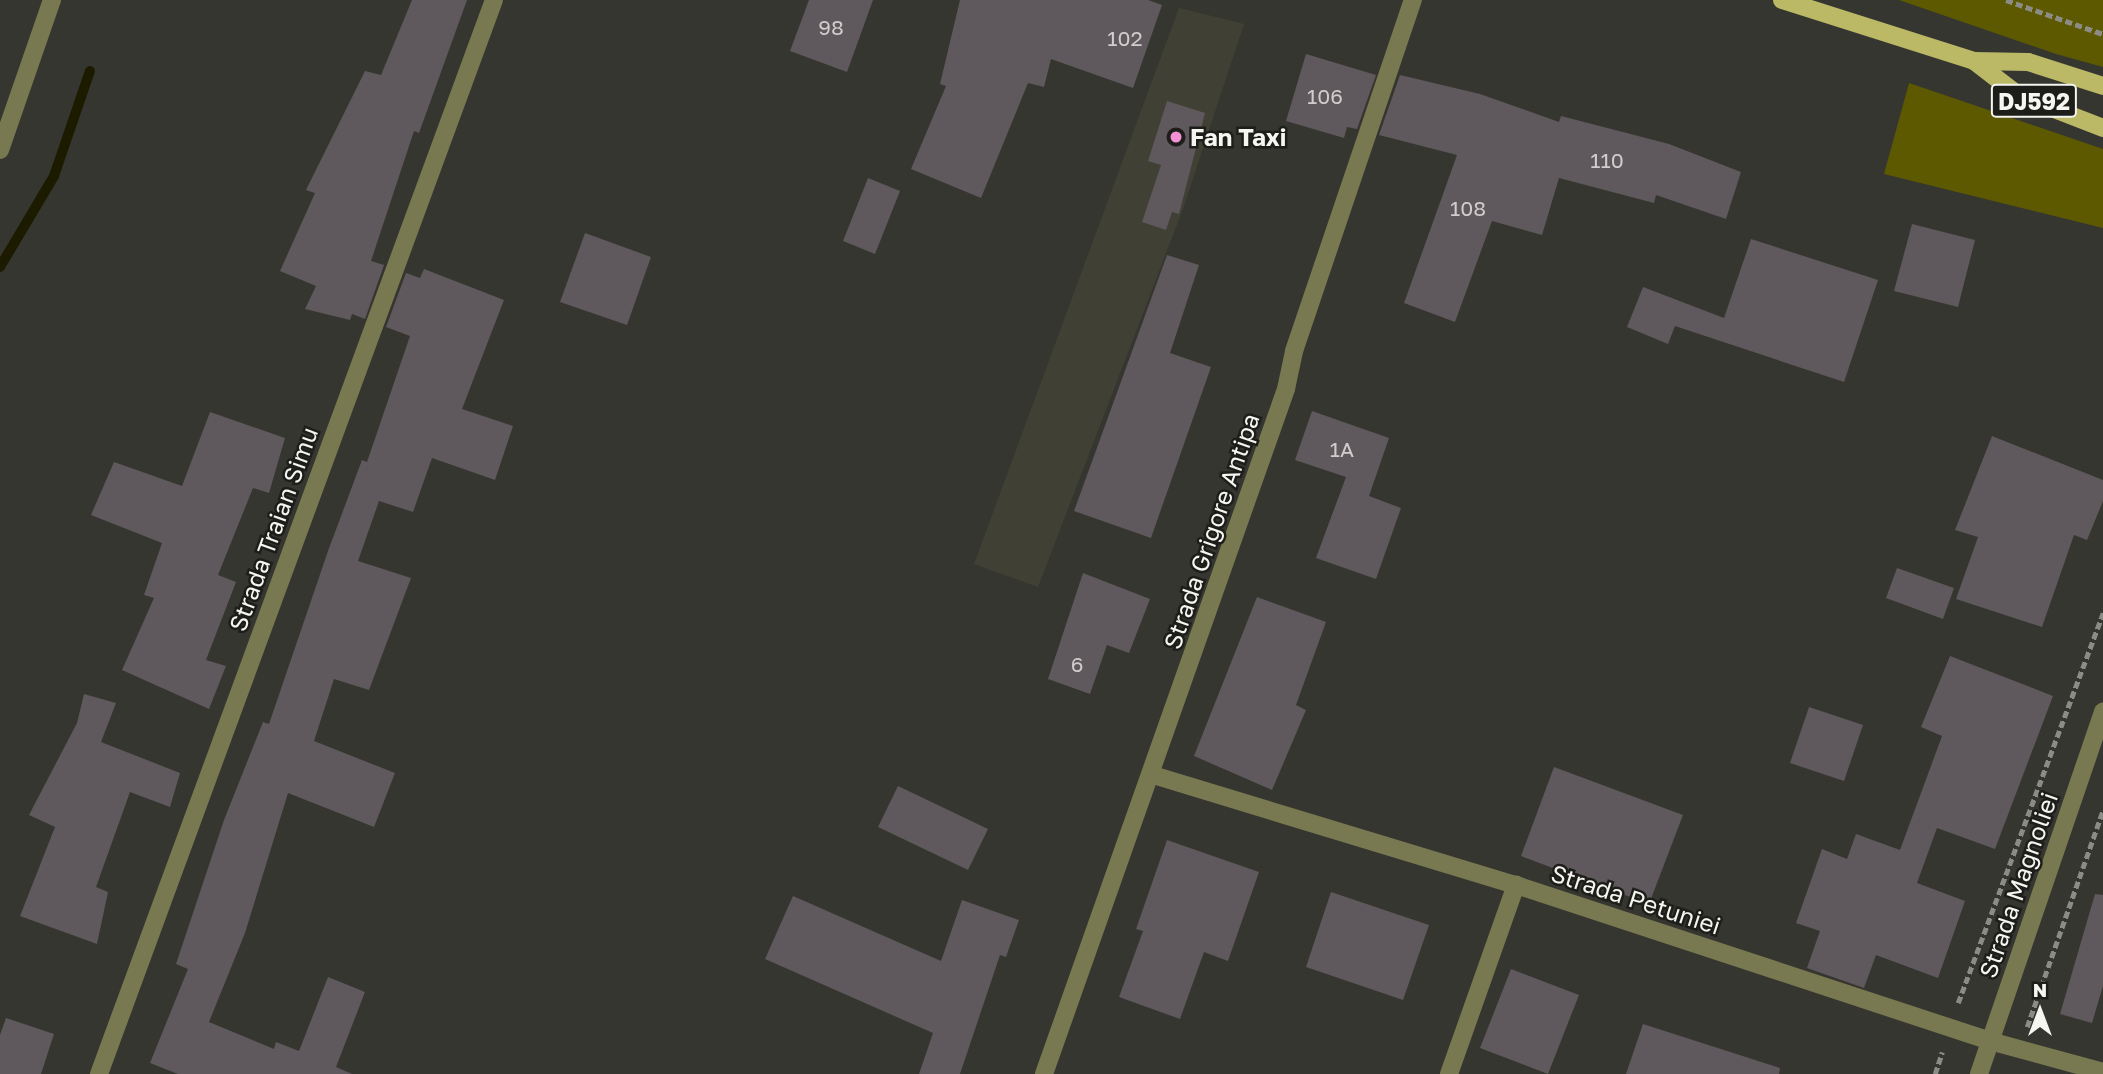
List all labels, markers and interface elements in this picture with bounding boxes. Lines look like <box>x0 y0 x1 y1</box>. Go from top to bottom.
house number: 98 <box>818 14 844 40</box>
house number: 102 <box>1107 25 1143 51</box>
road number: DJ592 <box>1990 82 2078 120</box>
house number: 106 <box>1307 83 1343 109</box>
place label: Fan Taxi <box>1190 123 1286 151</box>
marker: Fan Taxi <box>1168 129 1184 145</box>
house number: 110 <box>1590 147 1624 173</box>
house number: 108 <box>1450 195 1486 221</box>
street label: Strada Grigore Antipa <box>1157 409 1265 653</box>
street label: Strada Traian Simu <box>223 423 323 635</box>
house number: 1A <box>1330 436 1354 462</box>
house number: 6 <box>1071 651 1083 677</box>
street label: Strada Magnoliei <box>1973 789 2063 981</box>
street label: Strada Petuniei <box>1548 858 1724 940</box>
north arrow <box>2005 976 2075 1046</box>
text: N <box>2033 978 2047 1001</box>

